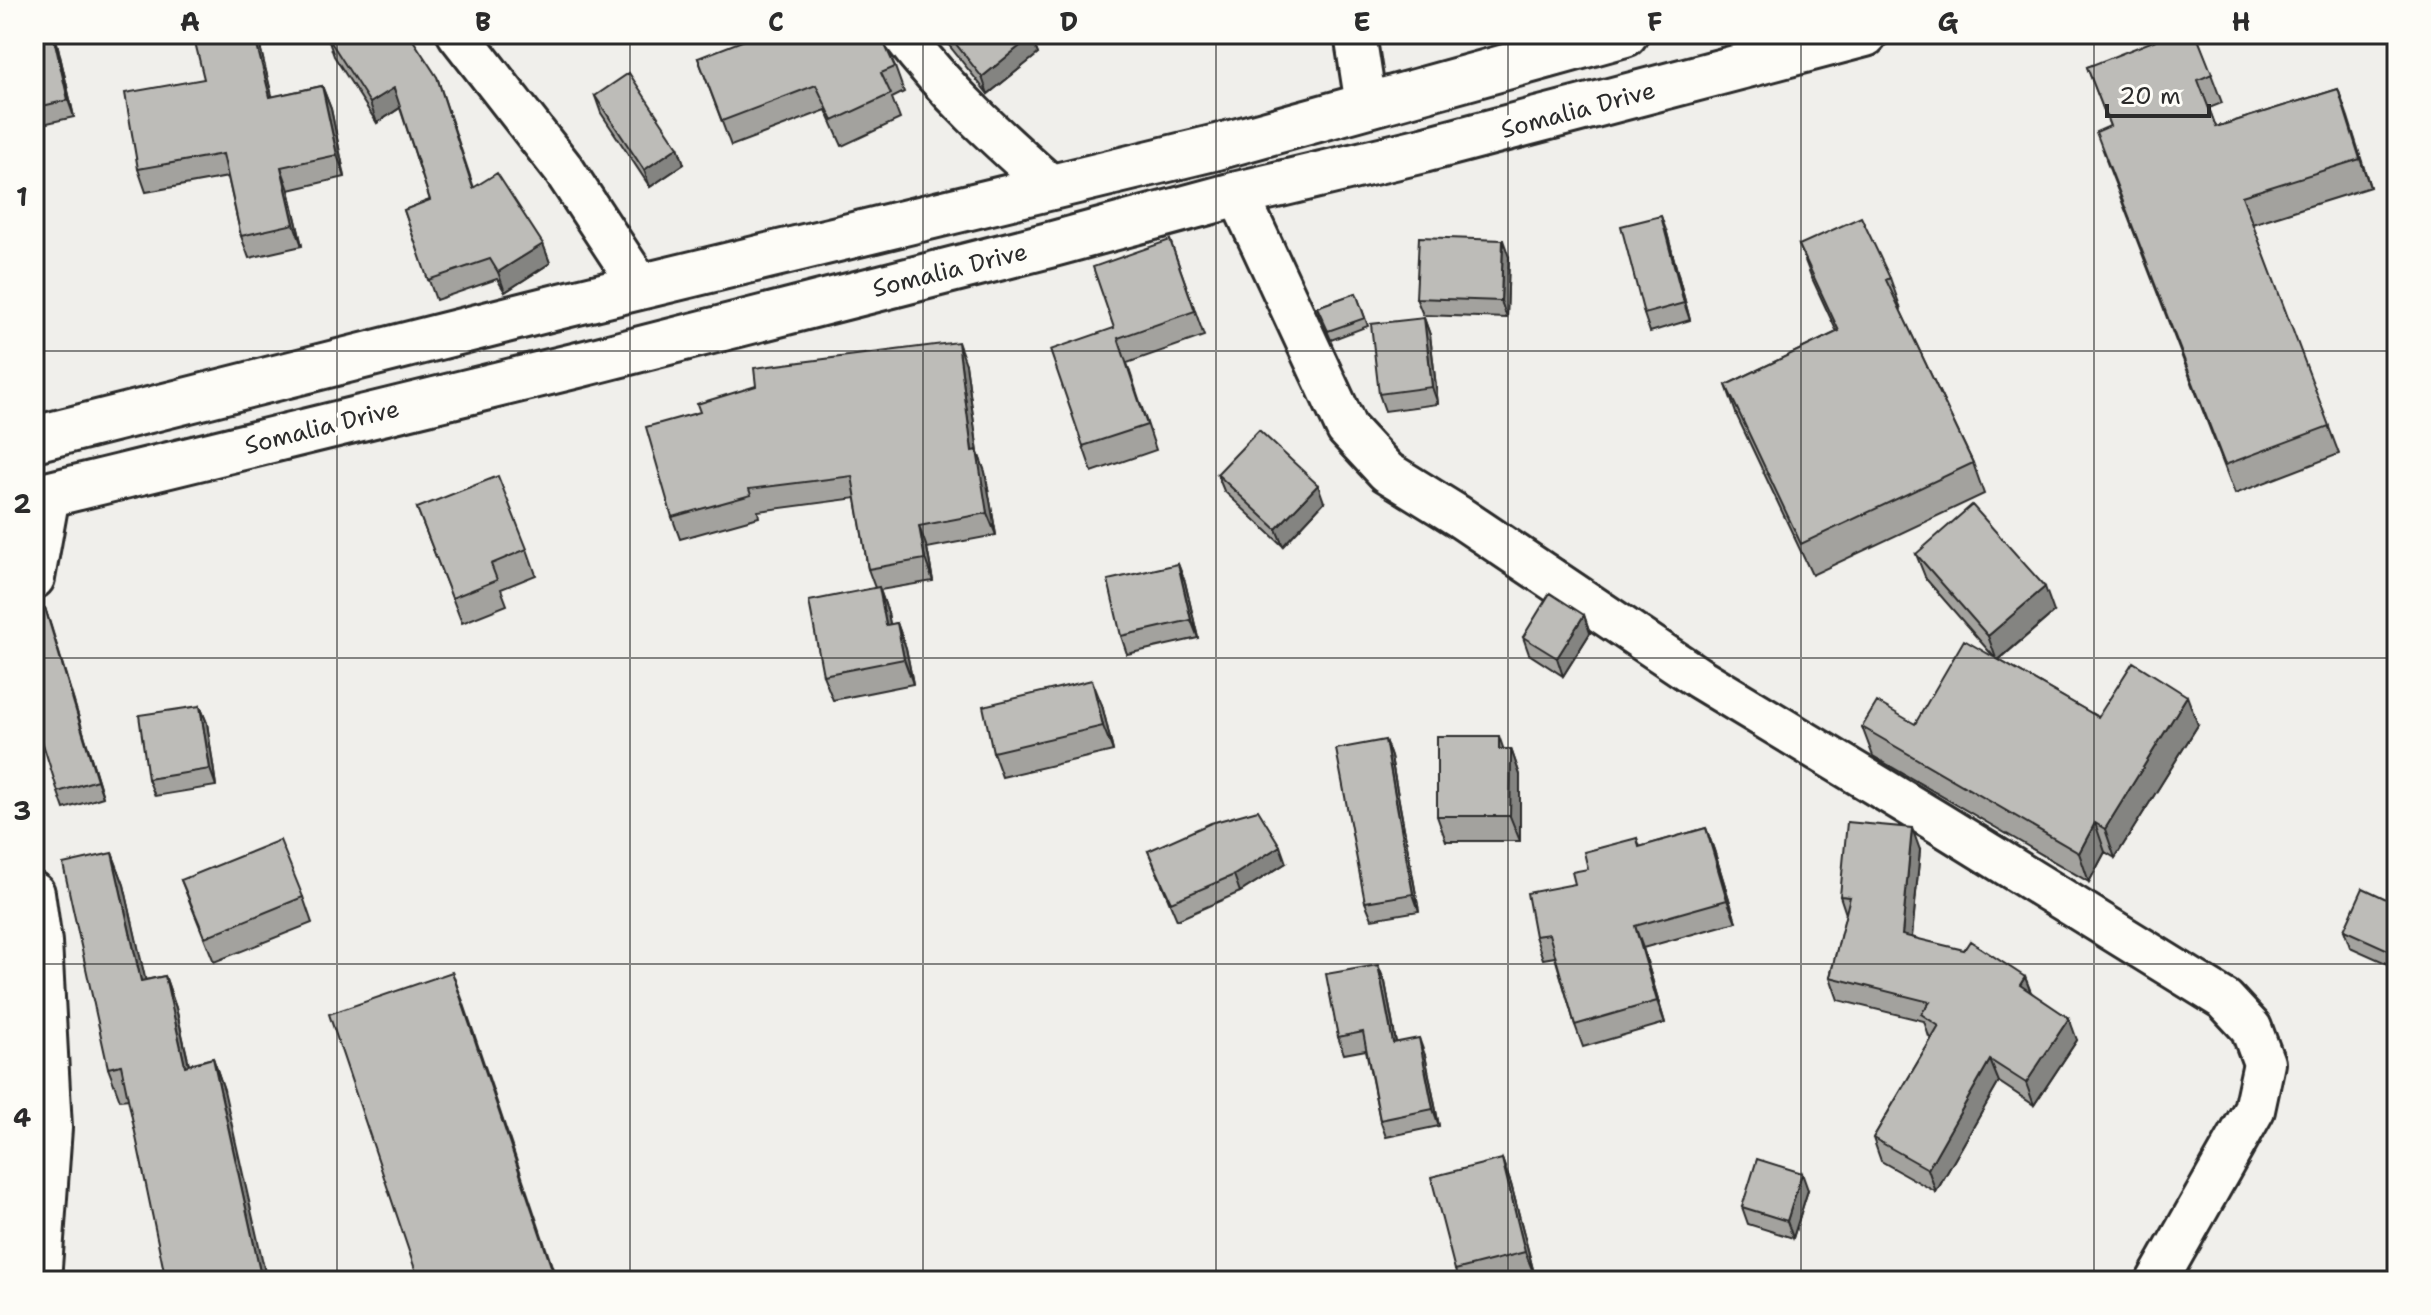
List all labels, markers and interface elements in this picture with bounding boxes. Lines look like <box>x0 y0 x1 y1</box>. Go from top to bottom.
text: A <box>180 4 200 39</box>
text: B <box>475 4 491 39</box>
text: C <box>768 4 784 39</box>
text: D <box>1060 4 1078 39</box>
text: E <box>1353 4 1371 39</box>
text: F <box>1647 4 1663 39</box>
text: G <box>1938 4 1959 39</box>
text: H <box>2232 4 2250 39</box>
scale bar <box>2107 68 2209 118</box>
street label: Somalia Drive <box>1497 74 1659 146</box>
text: 20 m <box>2119 80 2181 112</box>
text: 1 <box>16 179 28 214</box>
street label: Somalia Drive <box>869 235 1031 305</box>
street label: Somalia Drive <box>241 392 403 462</box>
text: 2 <box>13 486 31 521</box>
text: 3 <box>13 793 31 828</box>
text: 4 <box>13 1100 31 1135</box>

